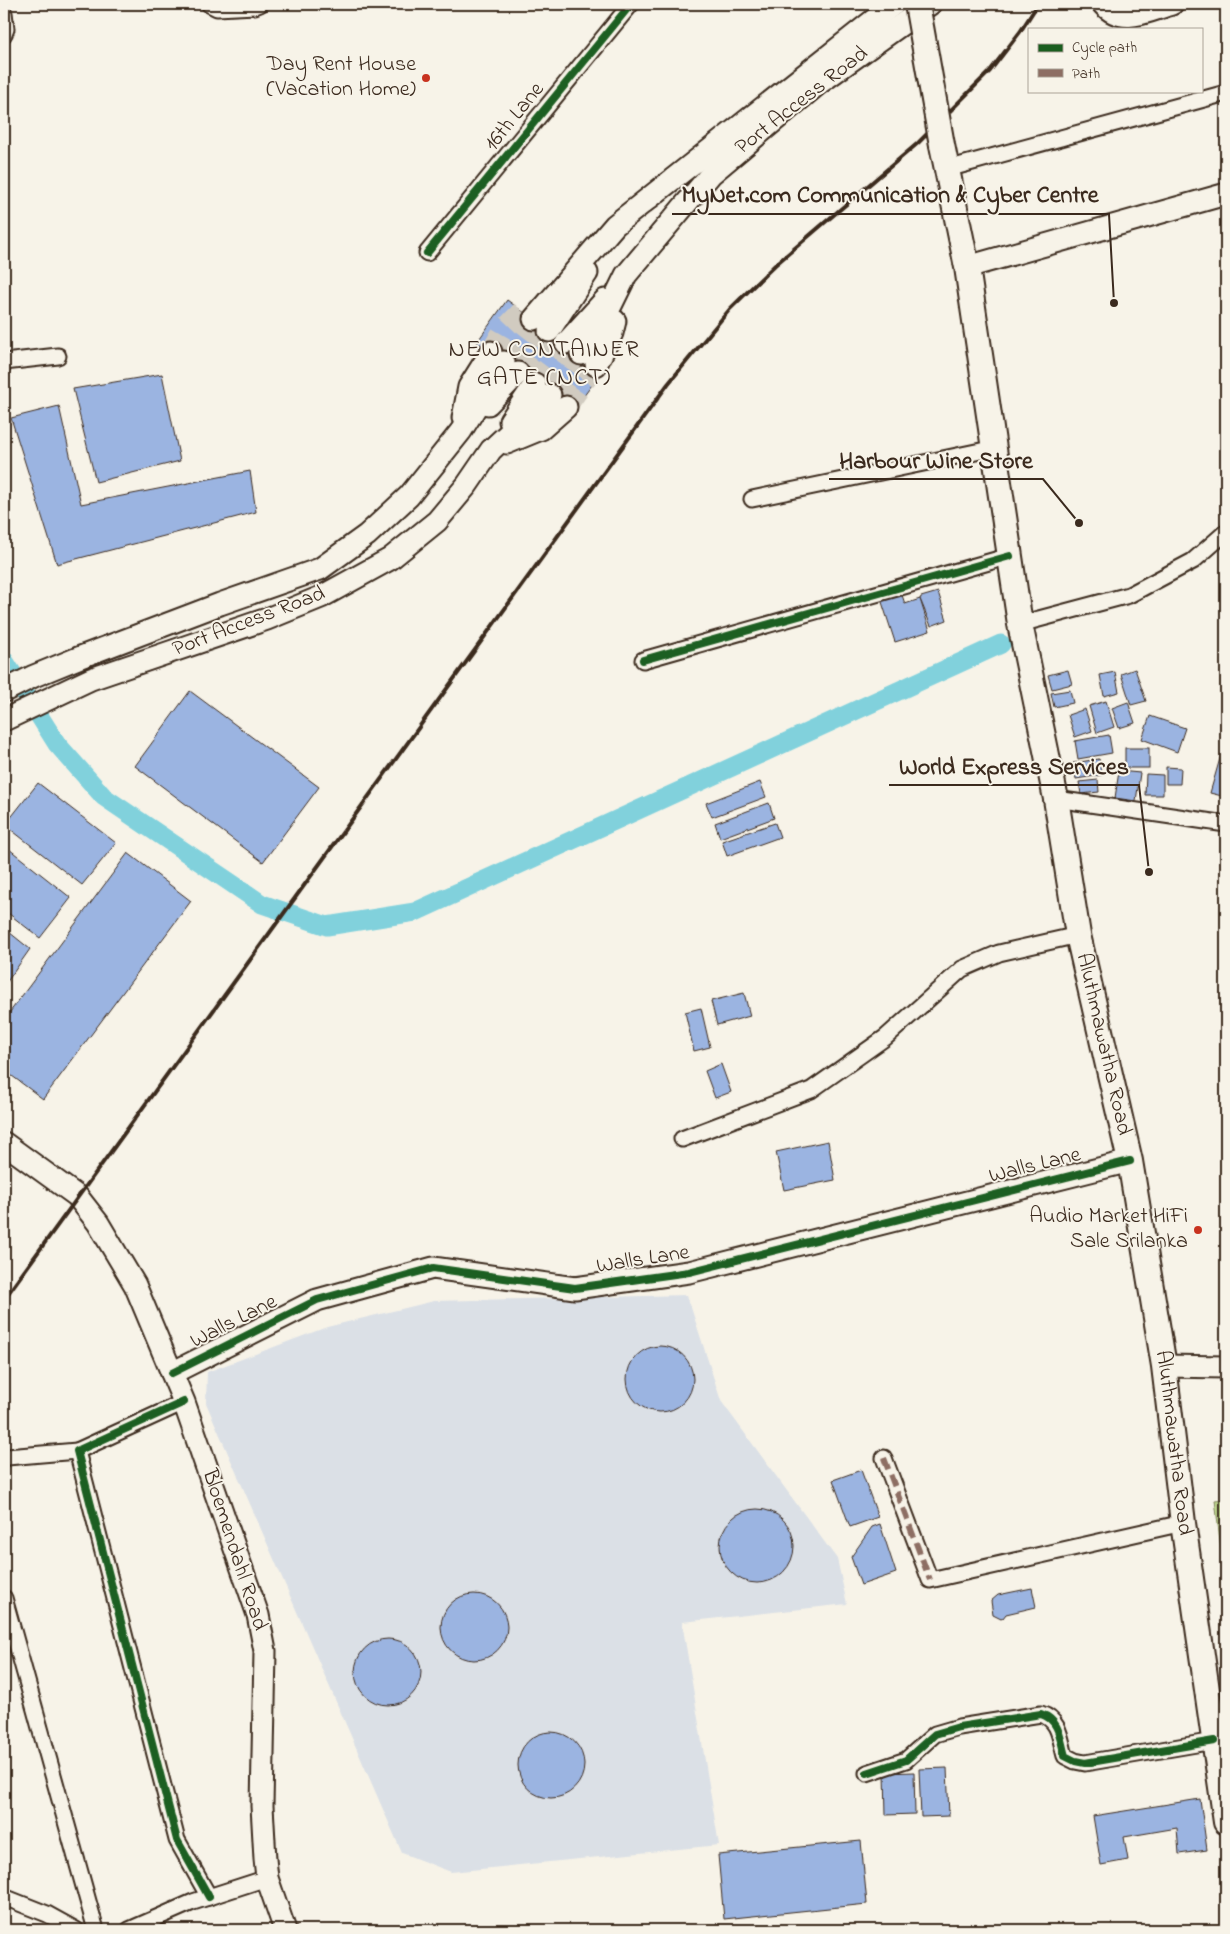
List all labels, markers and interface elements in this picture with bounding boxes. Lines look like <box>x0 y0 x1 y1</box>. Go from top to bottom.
legend <box>1028 28 1202 92</box>
text: Cycle path <box>1072 37 1137 60</box>
street label: Port Access Road <box>729 39 875 163</box>
place label: Day Rent House (Vacation Home) <box>266 49 416 106</box>
text: Path <box>1072 63 1100 85</box>
marker: Day Rent House (Vacation Home) <box>420 72 432 84</box>
street label: 16th Lane <box>477 75 553 158</box>
callout: MyNet.com Communication & Cyber Centre <box>672 175 1109 214</box>
text: MyNet.com Communication & Cyber Centre <box>682 179 1100 215</box>
district label: NEW CONTAINER GATE (NCT) <box>449 333 639 396</box>
callout: Harbour Wine Store <box>829 440 1043 479</box>
text: Harbour Wine Store <box>839 445 1034 480</box>
street label: Port Access Road <box>168 578 330 666</box>
callout: World Express Services <box>889 746 1139 785</box>
text: World Express Services <box>899 751 1129 786</box>
street label: Aluthmawatha Road <box>1067 950 1140 1139</box>
street label: Walls Lane <box>986 1139 1084 1193</box>
place label: Audio Market HiFi Sale Srilanka <box>1029 1201 1188 1258</box>
marker: Audio Market HiFi Sale Srilanka <box>1192 1224 1204 1236</box>
street label: Walls Lane <box>594 1237 692 1283</box>
street label: Walls Lane <box>185 1286 283 1358</box>
street label: Aluthmawatha Road <box>1146 1348 1201 1537</box>
street label: Bloemendahl Road <box>193 1464 275 1635</box>

